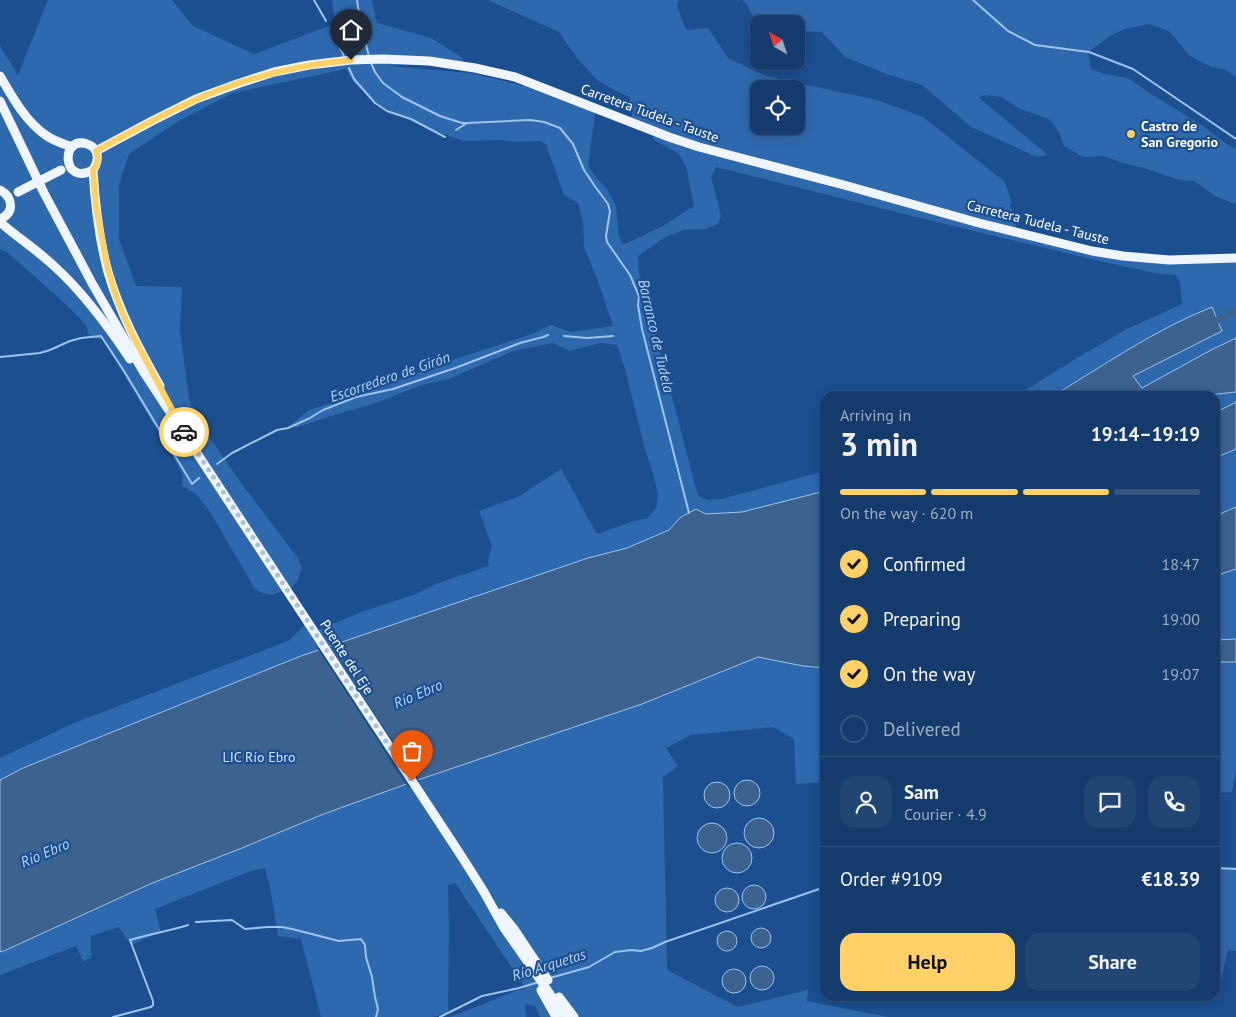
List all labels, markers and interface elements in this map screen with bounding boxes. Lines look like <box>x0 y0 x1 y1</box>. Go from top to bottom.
pin <box>330 9 372 60</box>
north arrow <box>750 15 805 70</box>
map controls <box>750 15 805 135</box>
icon: home <box>337 16 365 44</box>
street label: Carretera Tudela - Tauste <box>578 80 722 146</box>
button: locate <box>750 80 805 135</box>
place label: Castro de San Gregorio <box>1141 117 1219 151</box>
marker: Castro de San Gregorio <box>1125 128 1137 140</box>
street label: Carretera Tudela - Tauste <box>965 196 1111 248</box>
water label: Barranco de Tudela <box>634 277 679 395</box>
water label: Escorredero de Girón <box>327 347 453 406</box>
text: Arriving in <box>840 405 911 425</box>
courier <box>159 407 209 457</box>
icon: car <box>170 418 198 446</box>
text: 19:14–19:19 <box>1091 422 1200 446</box>
text: 3 min <box>840 423 918 465</box>
text: On the way · 620 m <box>840 503 973 523</box>
icon: check <box>840 550 868 578</box>
text: Confirmed <box>883 552 966 576</box>
text: 18:47 <box>1162 554 1200 574</box>
icon: check <box>840 605 868 633</box>
text: Preparing <box>883 607 961 631</box>
text: 19:00 <box>1162 609 1200 629</box>
street label: Puente del Eje <box>316 616 378 698</box>
icon: check <box>840 660 868 688</box>
text: On the way <box>883 662 975 686</box>
text: 19:07 <box>1162 664 1200 684</box>
water label: Río Ebro <box>390 675 445 712</box>
text: Delivered <box>883 717 961 741</box>
pin <box>391 730 433 781</box>
icon: bag <box>398 737 426 765</box>
park label: LIC Río Ebro <box>223 748 296 766</box>
button: person <box>840 776 892 828</box>
button: chat <box>1084 776 1136 828</box>
button: phone <box>1148 776 1200 828</box>
text: Sam <box>904 780 939 804</box>
text: Courier · 4.9 <box>904 804 987 824</box>
water label: Río Ebro <box>17 834 72 871</box>
text: Order #9109 <box>840 867 943 891</box>
text: €18.39 <box>1141 867 1200 891</box>
button: Help <box>840 933 1015 991</box>
button: Share <box>1025 933 1200 991</box>
water label: Río Arquetas <box>509 944 588 985</box>

